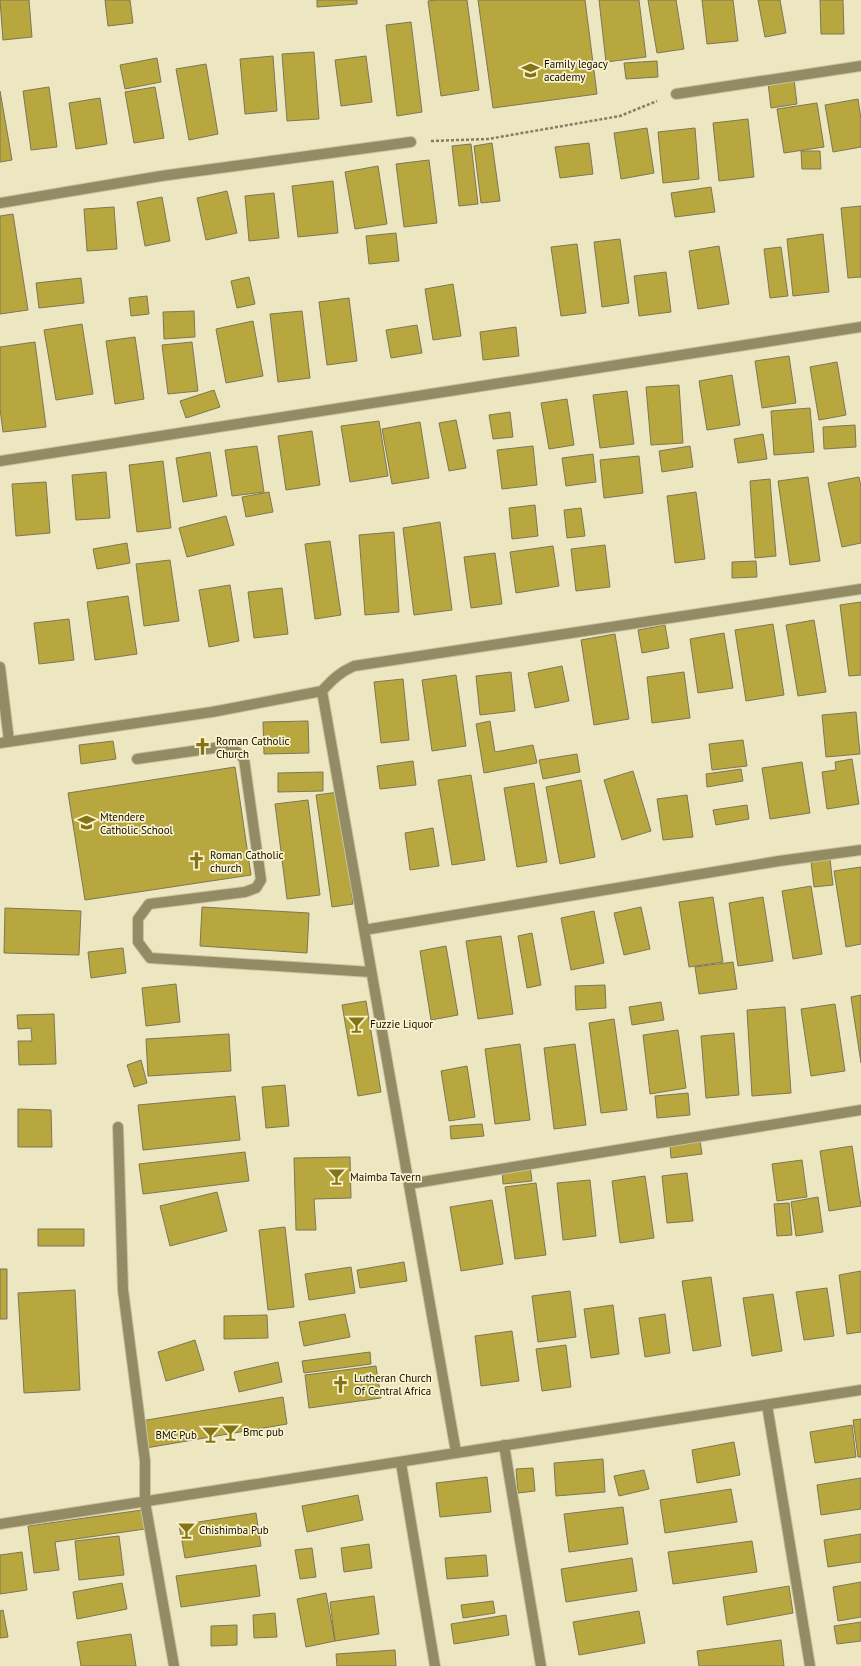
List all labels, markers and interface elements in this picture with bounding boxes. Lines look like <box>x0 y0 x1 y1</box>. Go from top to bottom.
place label: Family legacy academy <box>544 57 609 84</box>
school or university icon: Family legacy academy <box>521 60 541 80</box>
place label: Roman Catholic Church <box>216 734 290 761</box>
church icon: Roman Catholic Church <box>193 737 213 757</box>
place label: Mtendere Catholic School <box>100 810 174 837</box>
school or university icon: Mtendere Catholic School <box>77 813 97 833</box>
place label: Roman Catholic church <box>210 848 284 875</box>
church icon: Roman Catholic church <box>187 851 207 871</box>
bar icon: Fuzzie Liquor <box>347 1014 367 1034</box>
place label: Fuzzie Liquor <box>370 1017 433 1031</box>
bar icon: Maimba Tavern <box>327 1167 347 1187</box>
place label: Maimba Tavern <box>350 1170 421 1184</box>
place label: Lutheran Church Of Central Africa <box>354 1371 432 1398</box>
church icon: Lutheran Church Of Central Africa <box>331 1374 351 1394</box>
bar icon: Bmc pub <box>220 1422 240 1442</box>
bar icon: BMC Pub <box>200 1425 220 1445</box>
place label: Bmc pub <box>243 1425 284 1439</box>
place label: BMC Pub <box>155 1428 197 1442</box>
bar icon: Chishimba Pub <box>176 1520 196 1540</box>
place label: Chishimba Pub <box>199 1523 269 1537</box>

